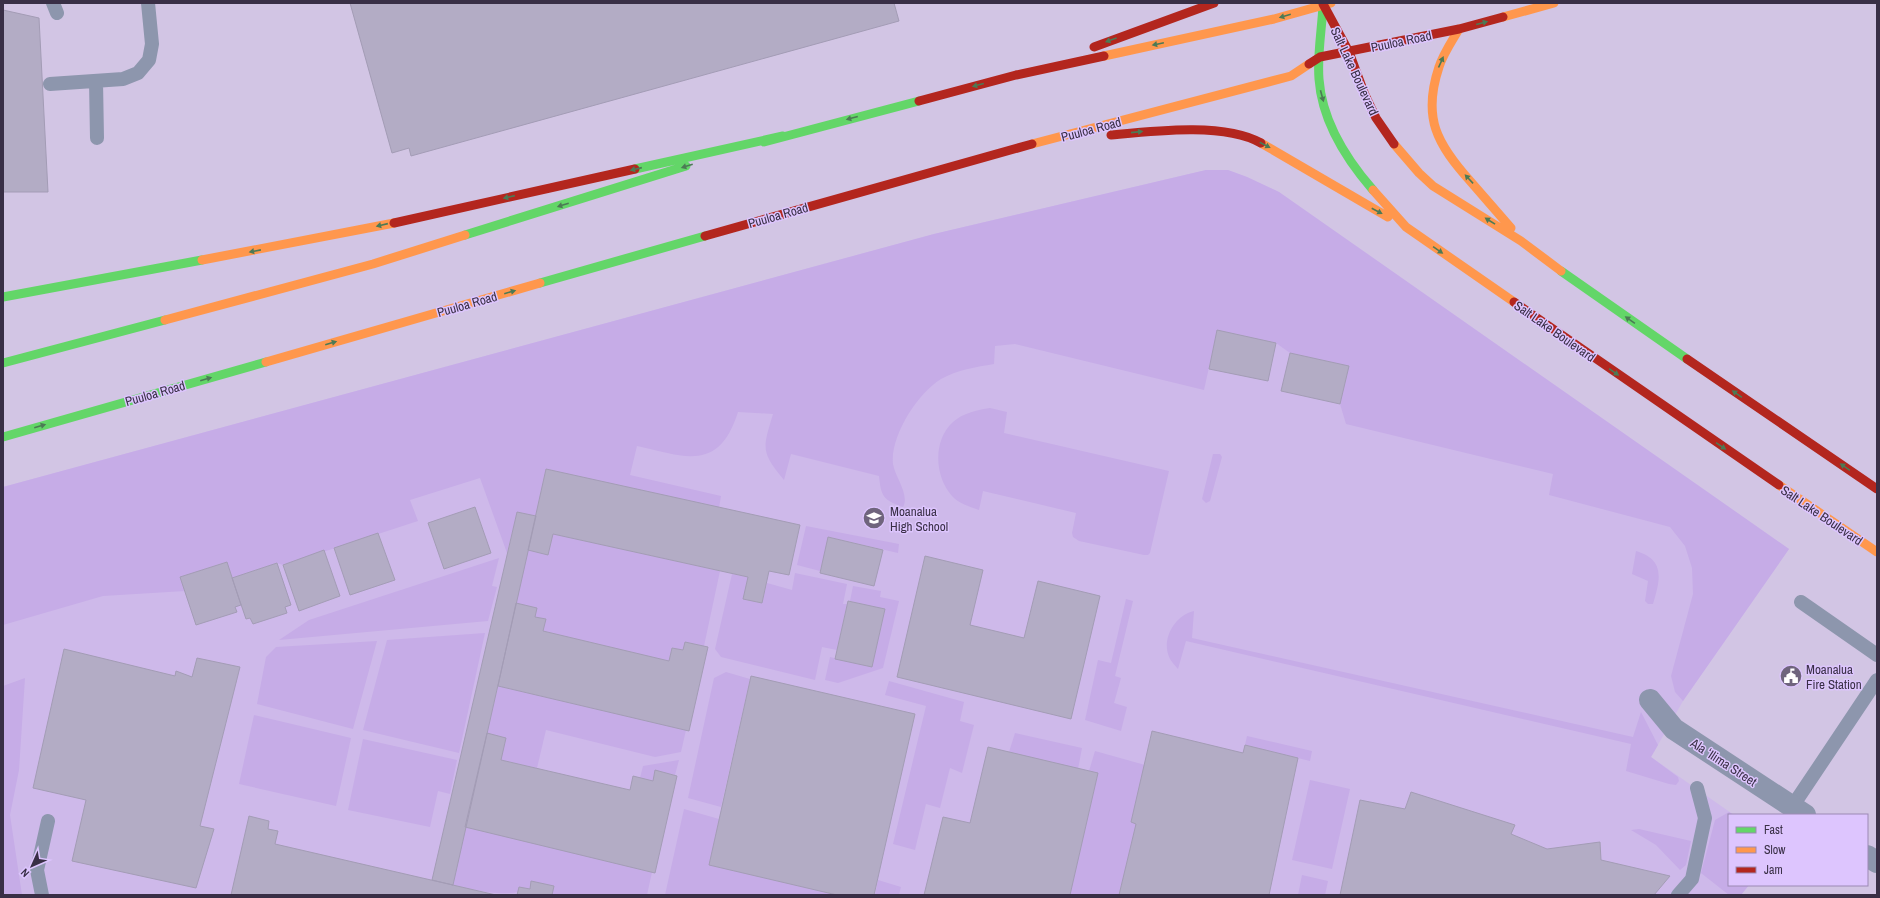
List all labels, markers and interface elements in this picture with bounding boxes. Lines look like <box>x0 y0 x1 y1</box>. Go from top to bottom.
one-way arrow <box>1279 13 1291 19</box>
one-way arrow <box>1476 20 1488 26</box>
street label: Salt Lake Boulevard <box>1327 24 1382 118</box>
street label: Puuloa Road <box>1369 27 1433 56</box>
one-way arrow <box>1105 38 1117 44</box>
one-way arrow <box>1152 42 1165 48</box>
one-way arrow <box>1438 57 1444 68</box>
one-way arrow <box>972 82 984 88</box>
one-way arrow <box>1320 90 1326 102</box>
street label: Puuloa Road <box>1059 113 1123 146</box>
one-way arrow <box>846 115 858 121</box>
one-way arrow <box>1131 129 1143 136</box>
one-way arrow <box>1259 142 1271 148</box>
one-way arrow <box>681 163 693 169</box>
one-way arrow <box>630 166 642 172</box>
one-way arrow <box>1465 175 1474 184</box>
one-way arrow <box>503 194 515 200</box>
street label: Puuloa Road <box>746 199 810 232</box>
one-way arrow <box>557 202 569 208</box>
one-way arrow <box>1371 208 1382 215</box>
one-way arrow <box>1484 218 1496 225</box>
one-way arrow <box>376 223 389 229</box>
one-way arrow <box>1433 246 1444 254</box>
one-way arrow <box>249 248 261 254</box>
street label: Puuloa Road <box>435 288 499 321</box>
one-way arrow <box>504 289 516 295</box>
street label: Salt Lake Boulevard <box>1511 297 1599 366</box>
one-way arrow <box>1624 317 1636 324</box>
one-way arrow <box>325 340 337 346</box>
one-way arrow <box>1608 368 1619 376</box>
one-way arrow <box>200 376 212 382</box>
street label: Puuloa Road <box>123 377 187 410</box>
one-way arrow <box>1732 390 1742 398</box>
one-way arrow <box>35 423 47 429</box>
one-way arrow <box>1716 442 1726 450</box>
one-way arrow <box>1840 463 1850 471</box>
street label: Salt Lake Boulevard <box>1777 482 1866 549</box>
place label: Moanalua High School <box>890 503 948 535</box>
school or university icon: Moanalua High School <box>861 505 887 531</box>
place label: Moanalua Fire Station <box>1806 661 1862 693</box>
public building icon: Moanalua Fire Station <box>1778 663 1804 689</box>
street label: Ala ʻIlima Street <box>1686 734 1760 790</box>
legend <box>1728 814 1868 886</box>
text: Fast <box>1764 822 1783 838</box>
text: Slow <box>1764 842 1786 858</box>
north arrow <box>12 846 52 886</box>
text: Jam <box>1764 862 1783 878</box>
text: N <box>18 866 32 880</box>

